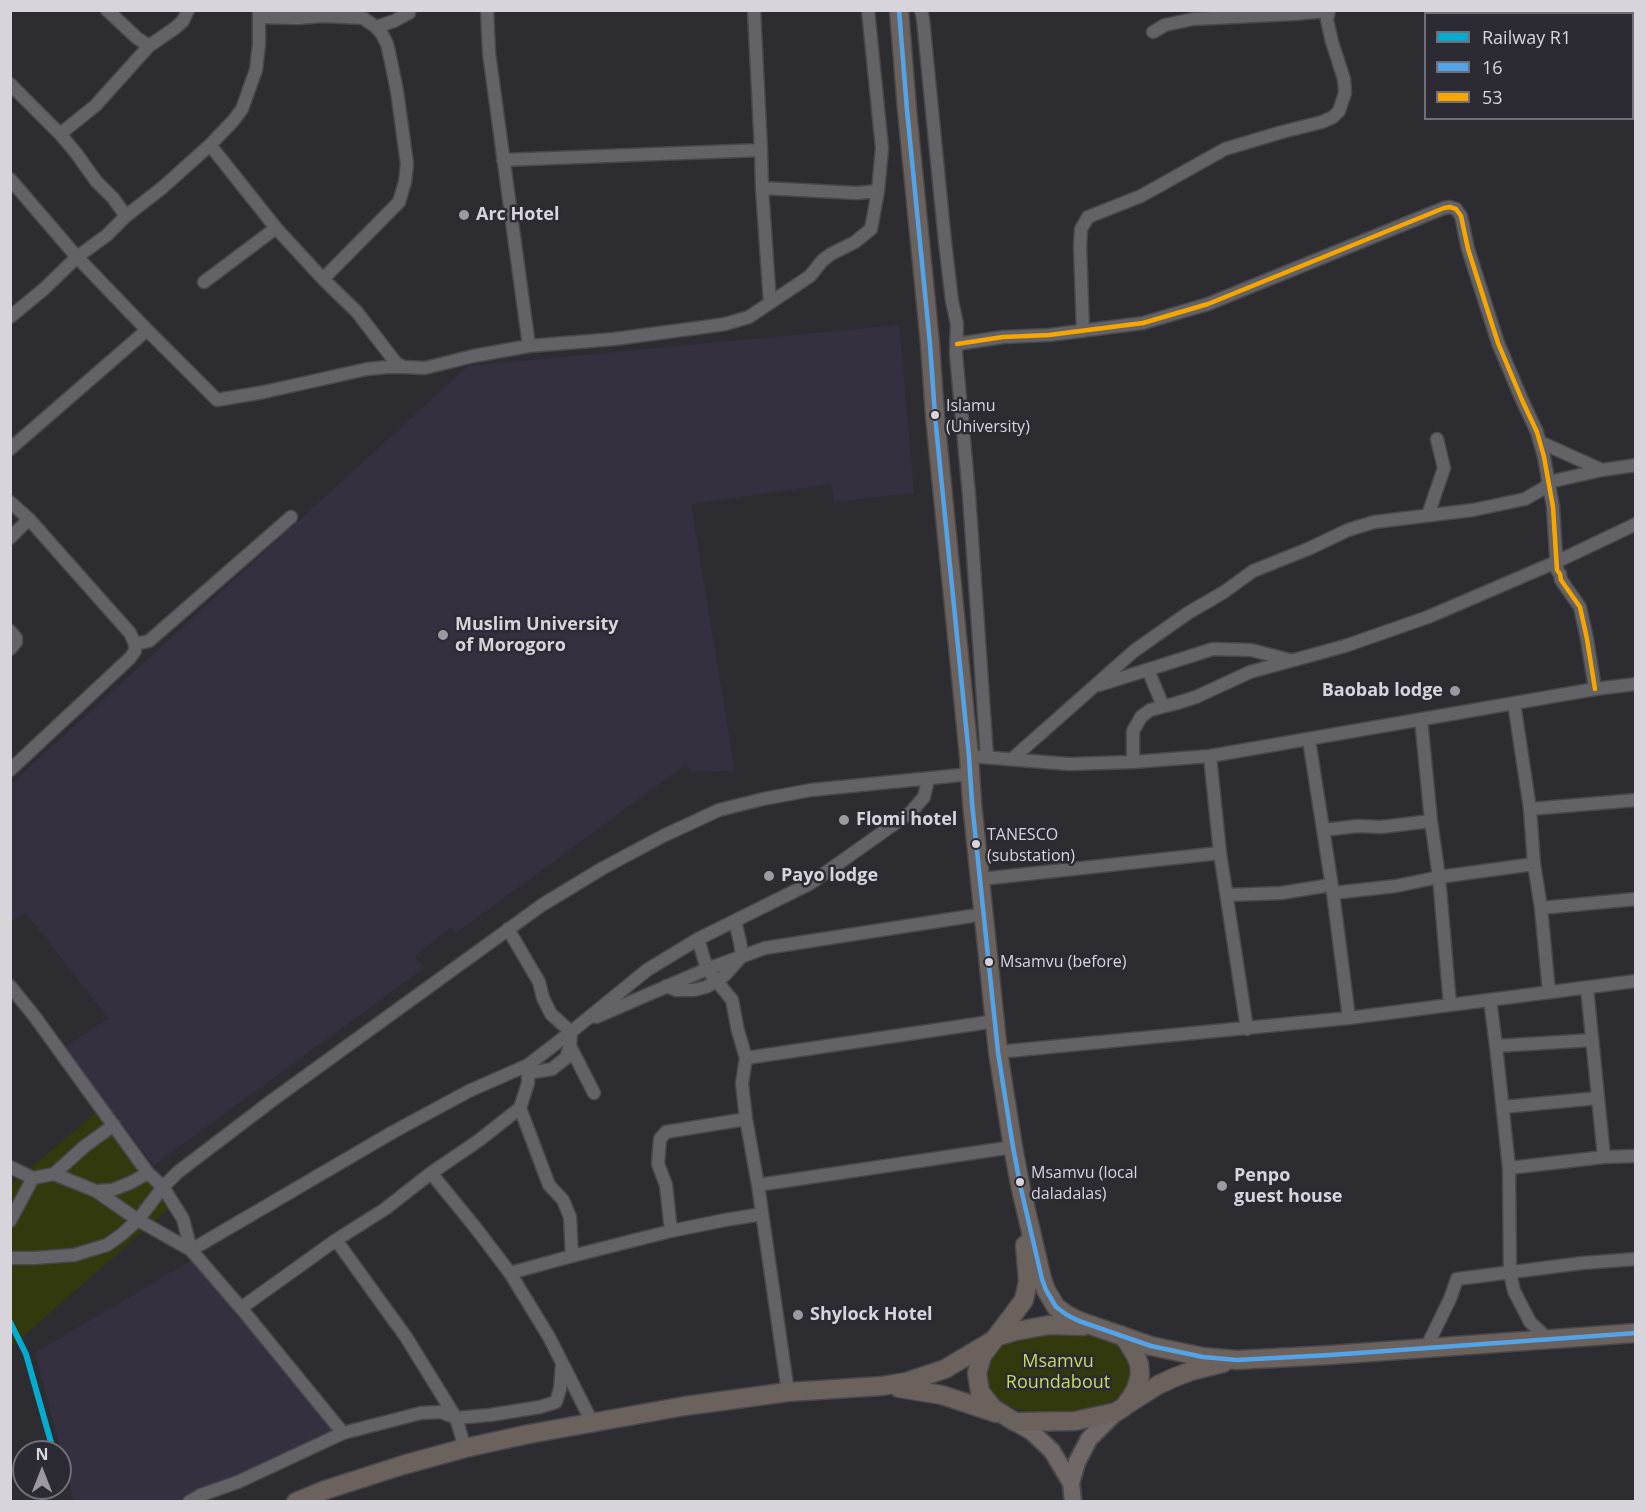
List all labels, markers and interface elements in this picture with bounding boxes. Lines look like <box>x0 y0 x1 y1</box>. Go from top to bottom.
legend <box>1424 12 1634 120</box>
text: Railway R1 <box>1482 25 1571 49</box>
text: 16 <box>1482 55 1503 79</box>
text: 53 <box>1482 85 1503 109</box>
place label: Arc Hotel <box>476 204 559 226</box>
marker: Arc Hotel <box>457 208 471 222</box>
place label: Islamu (University) <box>946 396 1030 434</box>
marker: Islamu (University) <box>929 409 941 421</box>
place label: Muslim University of Morogoro <box>455 614 619 656</box>
marker: Muslim University of Morogoro <box>436 628 450 642</box>
place label: Baobab lodge <box>1322 680 1443 702</box>
marker: Baobab lodge <box>1448 684 1462 698</box>
place label: Flomi hotel <box>856 809 957 831</box>
marker: Flomi hotel <box>837 813 851 827</box>
place label: TANESCO (substation) <box>987 825 1075 863</box>
marker: TANESCO (substation) <box>970 838 982 850</box>
place label: Payo lodge <box>781 865 878 887</box>
marker: Payo lodge <box>762 869 776 883</box>
place label: Msamvu (before) <box>1000 952 1126 972</box>
marker: Msamvu (before) <box>983 956 995 968</box>
place label: Msamvu (local daladalas) <box>1031 1163 1138 1201</box>
place label: Penpo guest house <box>1234 1165 1342 1208</box>
marker: Msamvu (local daladalas) <box>1014 1176 1026 1188</box>
marker: Penpo guest house <box>1215 1179 1229 1193</box>
place label: Shylock Hotel <box>810 1304 933 1326</box>
marker: Shylock Hotel <box>791 1308 805 1322</box>
park label: Msamvu Roundabout <box>1006 1351 1110 1394</box>
north arrow <box>12 1440 72 1500</box>
text: N <box>35 1443 49 1465</box>

